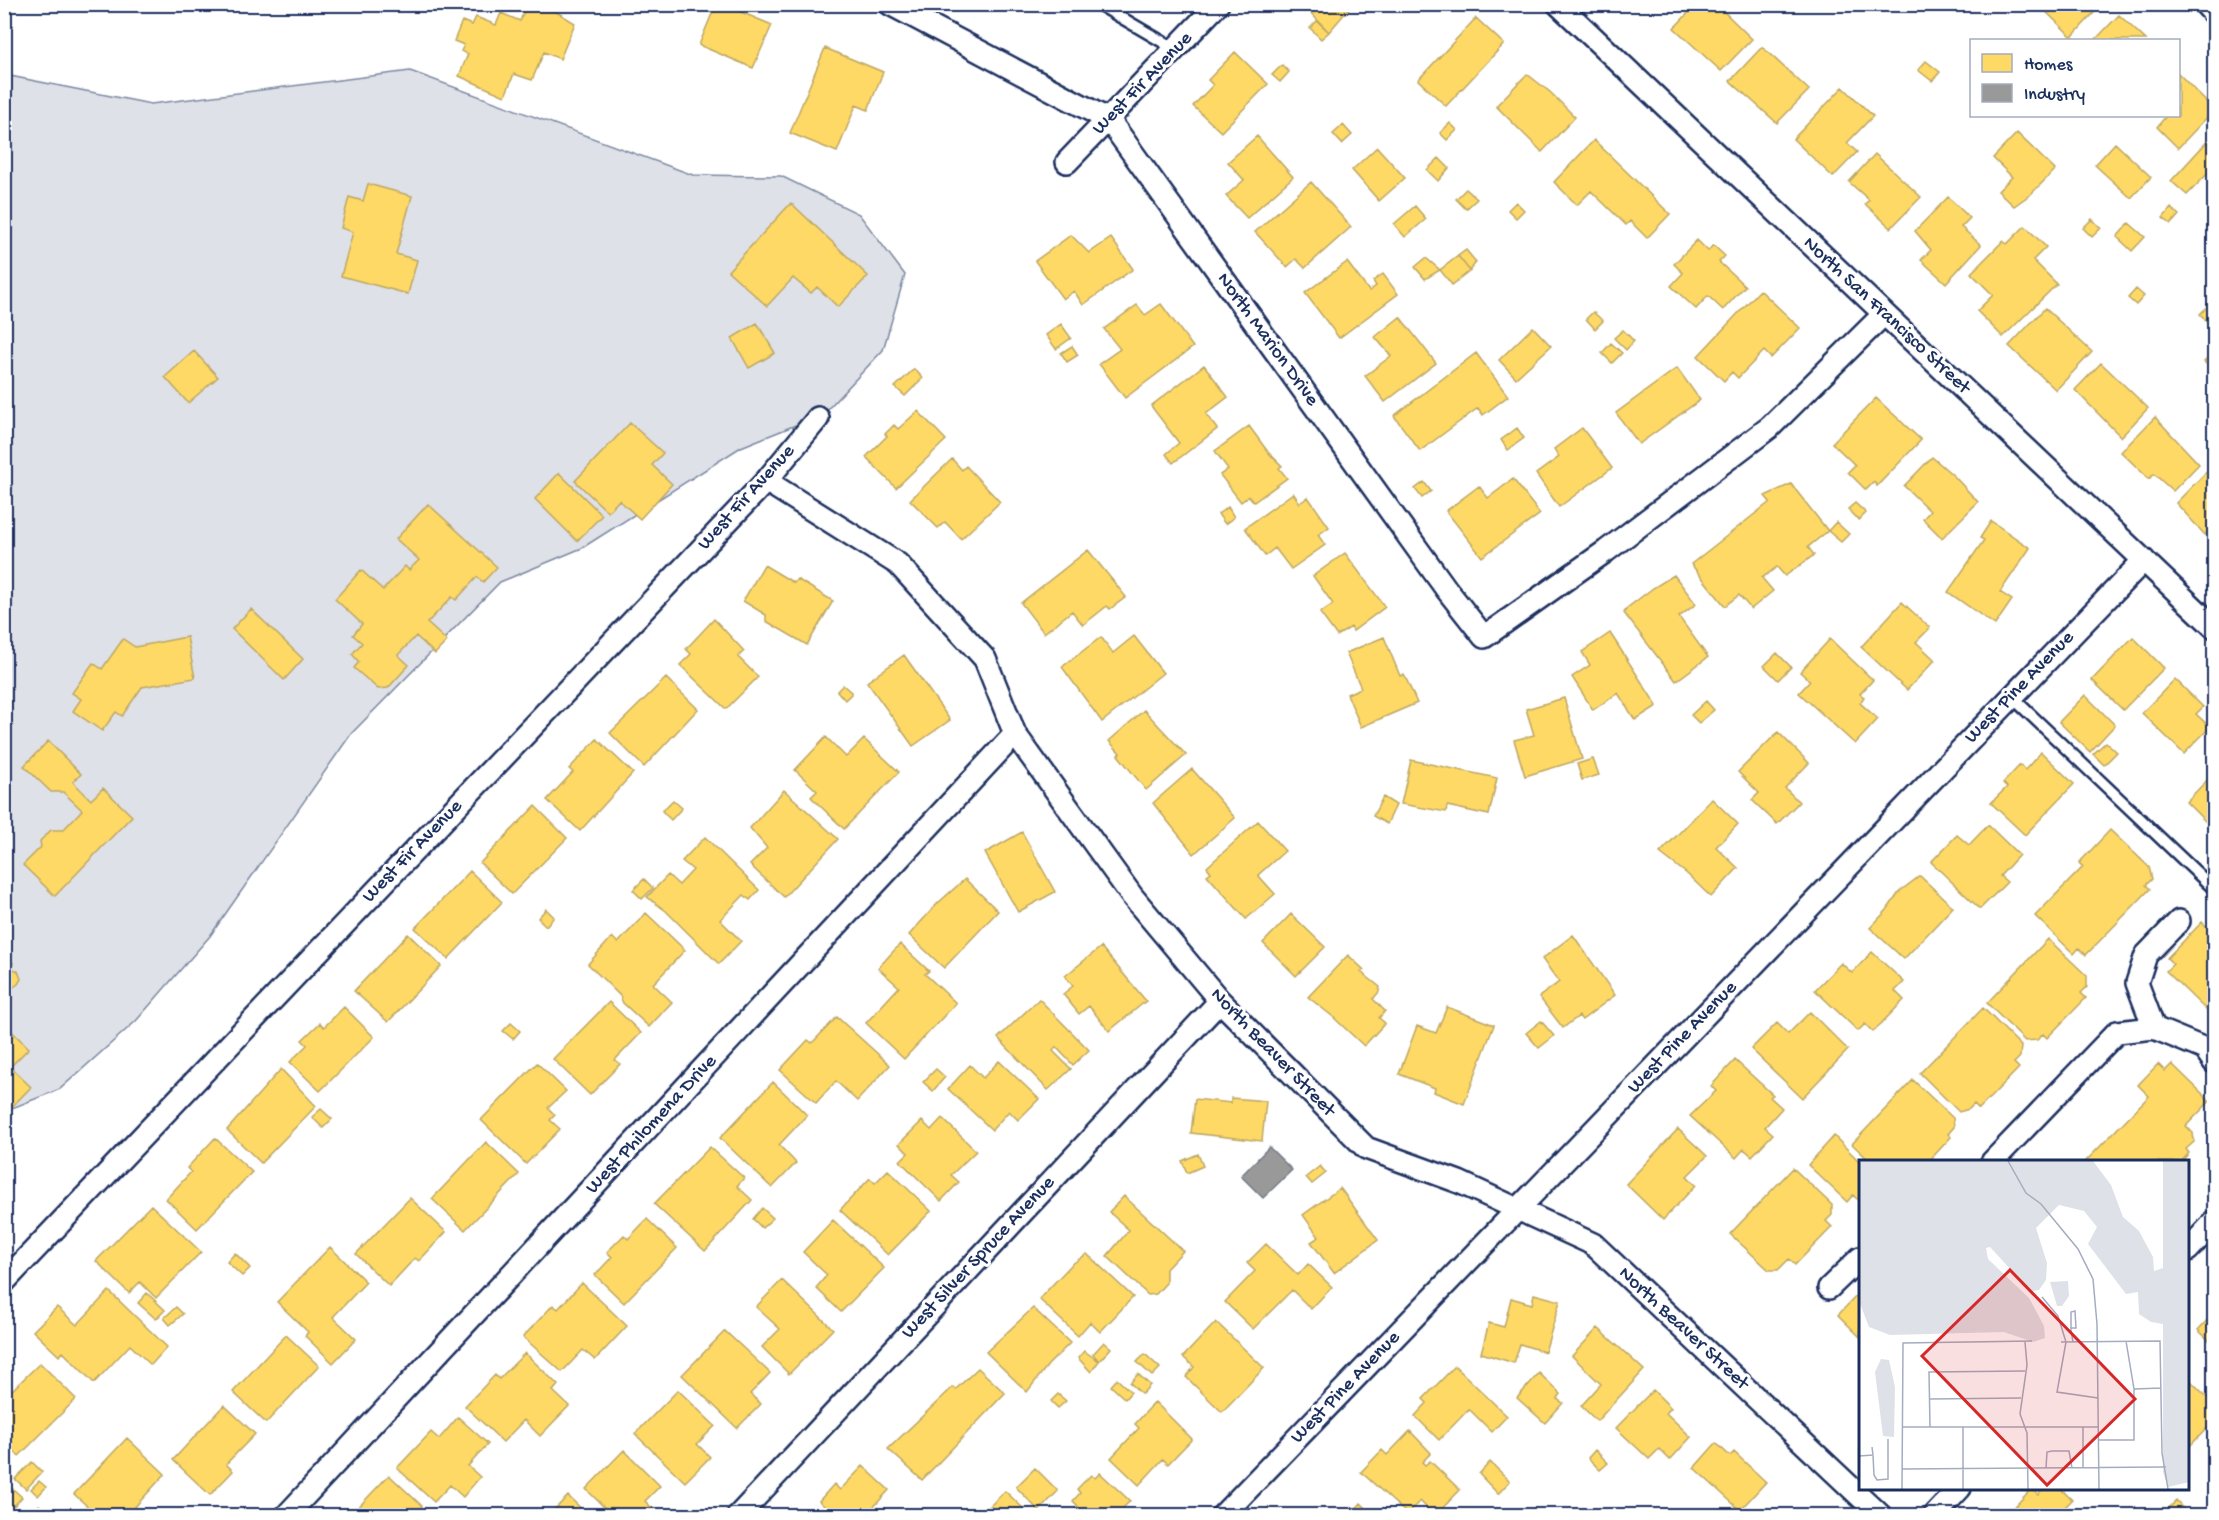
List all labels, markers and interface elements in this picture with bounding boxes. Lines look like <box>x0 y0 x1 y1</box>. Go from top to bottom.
street label: West Fir Avenue <box>1088 27 1198 140</box>
legend <box>1970 39 2180 117</box>
text: Homes <box>2024 55 2074 76</box>
text: Industry <box>2024 85 2085 106</box>
street label: North San Francisco Street <box>1798 232 1976 401</box>
street label: North Marion Drive <box>1211 269 1323 412</box>
street label: West Fir Avenue <box>694 440 801 556</box>
street label: West Pine Avenue <box>1960 626 2080 749</box>
street label: West Fir Avenue <box>358 795 468 908</box>
street label: West Pine Avenue <box>1623 976 1743 1099</box>
street label: North Beaver Street <box>1205 984 1341 1123</box>
street label: West Philomena Drive <box>582 1050 723 1199</box>
inset map <box>1859 1160 2189 1490</box>
street label: West Silver Spruce Avenue <box>898 1171 1061 1344</box>
street label: North Beaver Street <box>1613 1263 1754 1397</box>
street label: West Pine Avenue <box>1286 1326 1406 1449</box>

